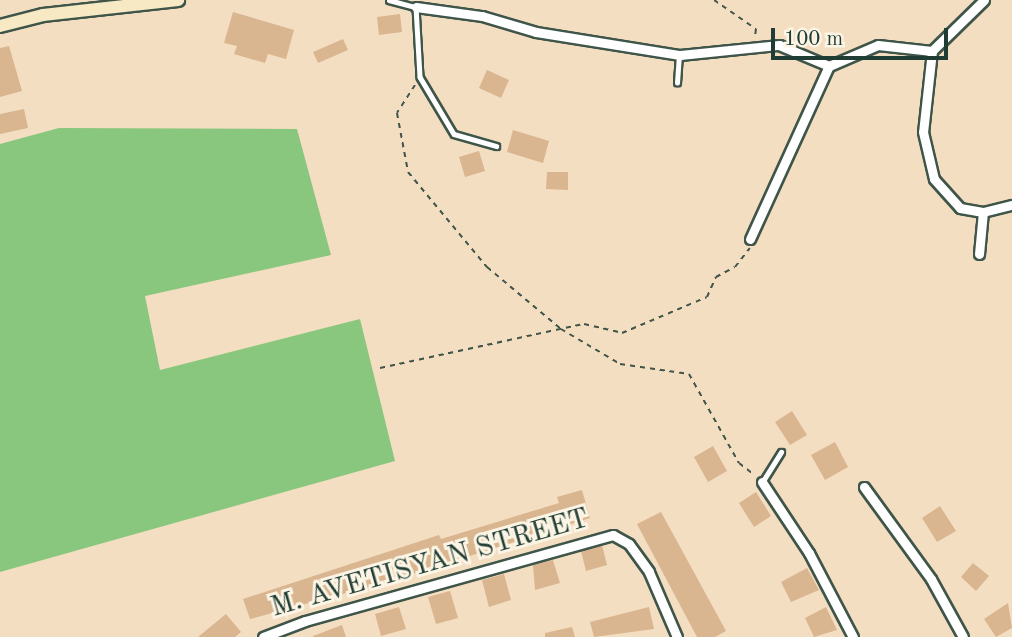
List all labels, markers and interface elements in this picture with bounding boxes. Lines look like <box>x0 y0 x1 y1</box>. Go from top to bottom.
scale bar <box>774 14 951 58</box>
text: 100 m <box>784 29 843 50</box>
street label: M. AVETISYAN STREET <box>267 502 593 626</box>

